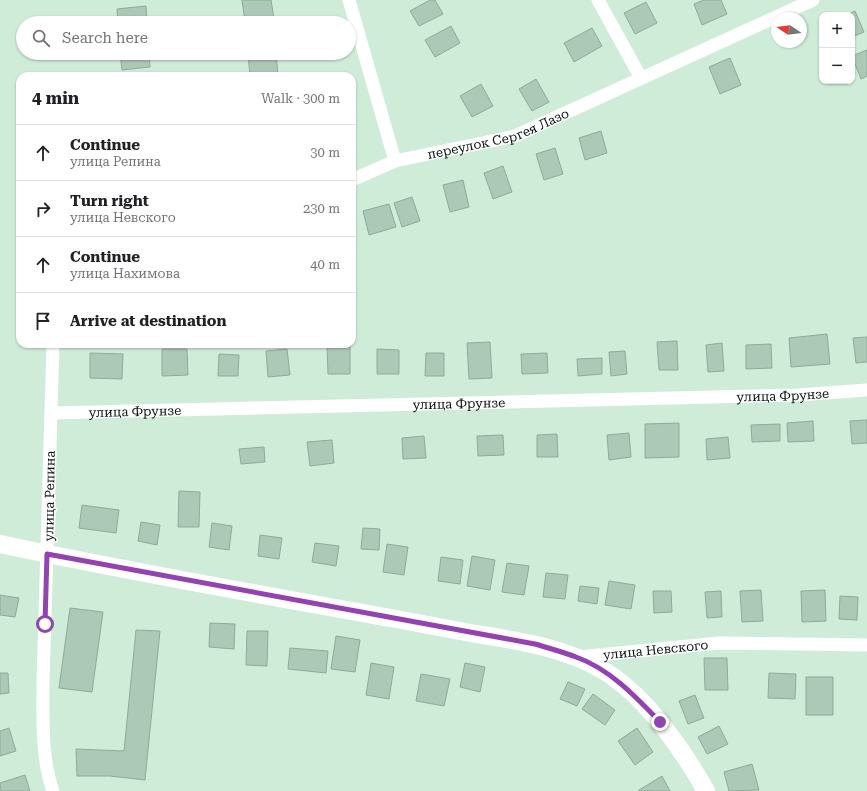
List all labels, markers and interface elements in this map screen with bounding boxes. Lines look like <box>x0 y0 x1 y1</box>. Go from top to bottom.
north arrow <box>771 12 807 48</box>
map controls <box>819 12 855 84</box>
button: + <box>819 12 855 48</box>
search box <box>16 16 356 60</box>
icon: search <box>30 27 52 49</box>
text: Search here <box>62 29 148 47</box>
button: − <box>819 48 855 84</box>
text: 4 min <box>32 88 79 108</box>
text: Walk · 300 m <box>261 91 340 106</box>
street label: переулок Сергея Лазо <box>426 105 571 162</box>
text: Continue <box>70 136 140 154</box>
icon: ahead <box>32 142 54 164</box>
text: 30 m <box>310 145 340 160</box>
text: улица Репина <box>70 154 161 169</box>
text: Turn right <box>70 192 149 210</box>
icon: right <box>32 198 54 220</box>
text: 230 m <box>303 201 340 216</box>
text: улица Невского <box>70 210 176 225</box>
text: Continue <box>70 248 140 266</box>
icon: ahead <box>32 254 54 276</box>
text: 40 m <box>310 257 340 272</box>
text: улица Нахимова <box>70 266 180 281</box>
icon: arrive <box>32 310 54 332</box>
text: Arrive at destination <box>70 312 226 330</box>
street label: улица Фрунзе <box>736 386 830 404</box>
street label: улица Фрунзе <box>412 395 505 412</box>
street label: улица Фрунзе <box>88 403 181 420</box>
street label: улица Репина <box>41 451 58 541</box>
route start <box>36 615 54 633</box>
street label: улица Невского <box>602 637 709 662</box>
route end <box>651 713 669 731</box>

